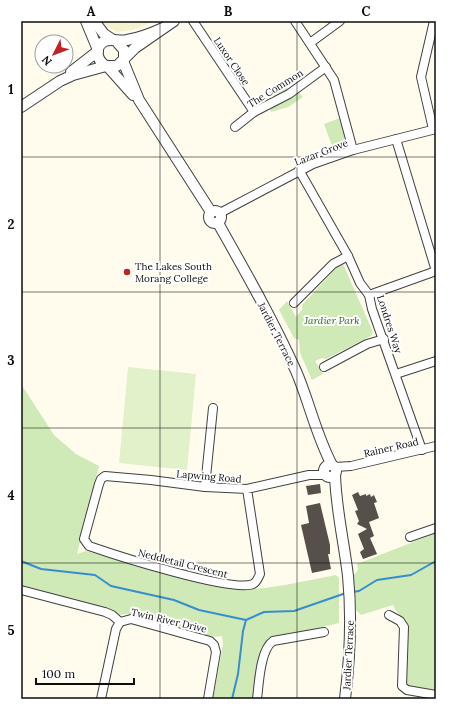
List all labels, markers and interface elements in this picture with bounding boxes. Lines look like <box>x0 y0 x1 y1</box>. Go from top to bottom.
text: A <box>87 3 96 20</box>
text: B <box>224 3 233 20</box>
text: C <box>362 3 371 20</box>
north arrow <box>34 34 74 74</box>
street label: Luxor Close <box>211 35 253 88</box>
text: N <box>38 52 55 69</box>
street label: The Common <box>245 66 305 111</box>
text: 1 <box>8 81 14 98</box>
street label: Lazar Grove <box>292 136 350 169</box>
text: 2 <box>8 216 15 233</box>
place label: The Lakes South Morang College <box>135 260 212 285</box>
marker: The Lakes South Morang College <box>122 267 132 277</box>
street label: Londres Way <box>374 293 405 356</box>
street label: Jardier Terrace <box>254 299 298 369</box>
park label: Jardier Park <box>303 314 360 327</box>
text: 3 <box>7 352 15 369</box>
street label: Rainer Road <box>362 435 420 460</box>
street label: Lapwing Road <box>176 467 242 486</box>
text: 4 <box>7 487 15 504</box>
street label: Neddletail Crescent <box>137 546 229 581</box>
street label: Twin River Drive <box>130 605 209 636</box>
street label: Jardier Terrace <box>340 619 357 691</box>
text: 5 <box>7 622 15 639</box>
scale bar <box>36 660 134 686</box>
text: 100 m <box>42 666 75 681</box>

